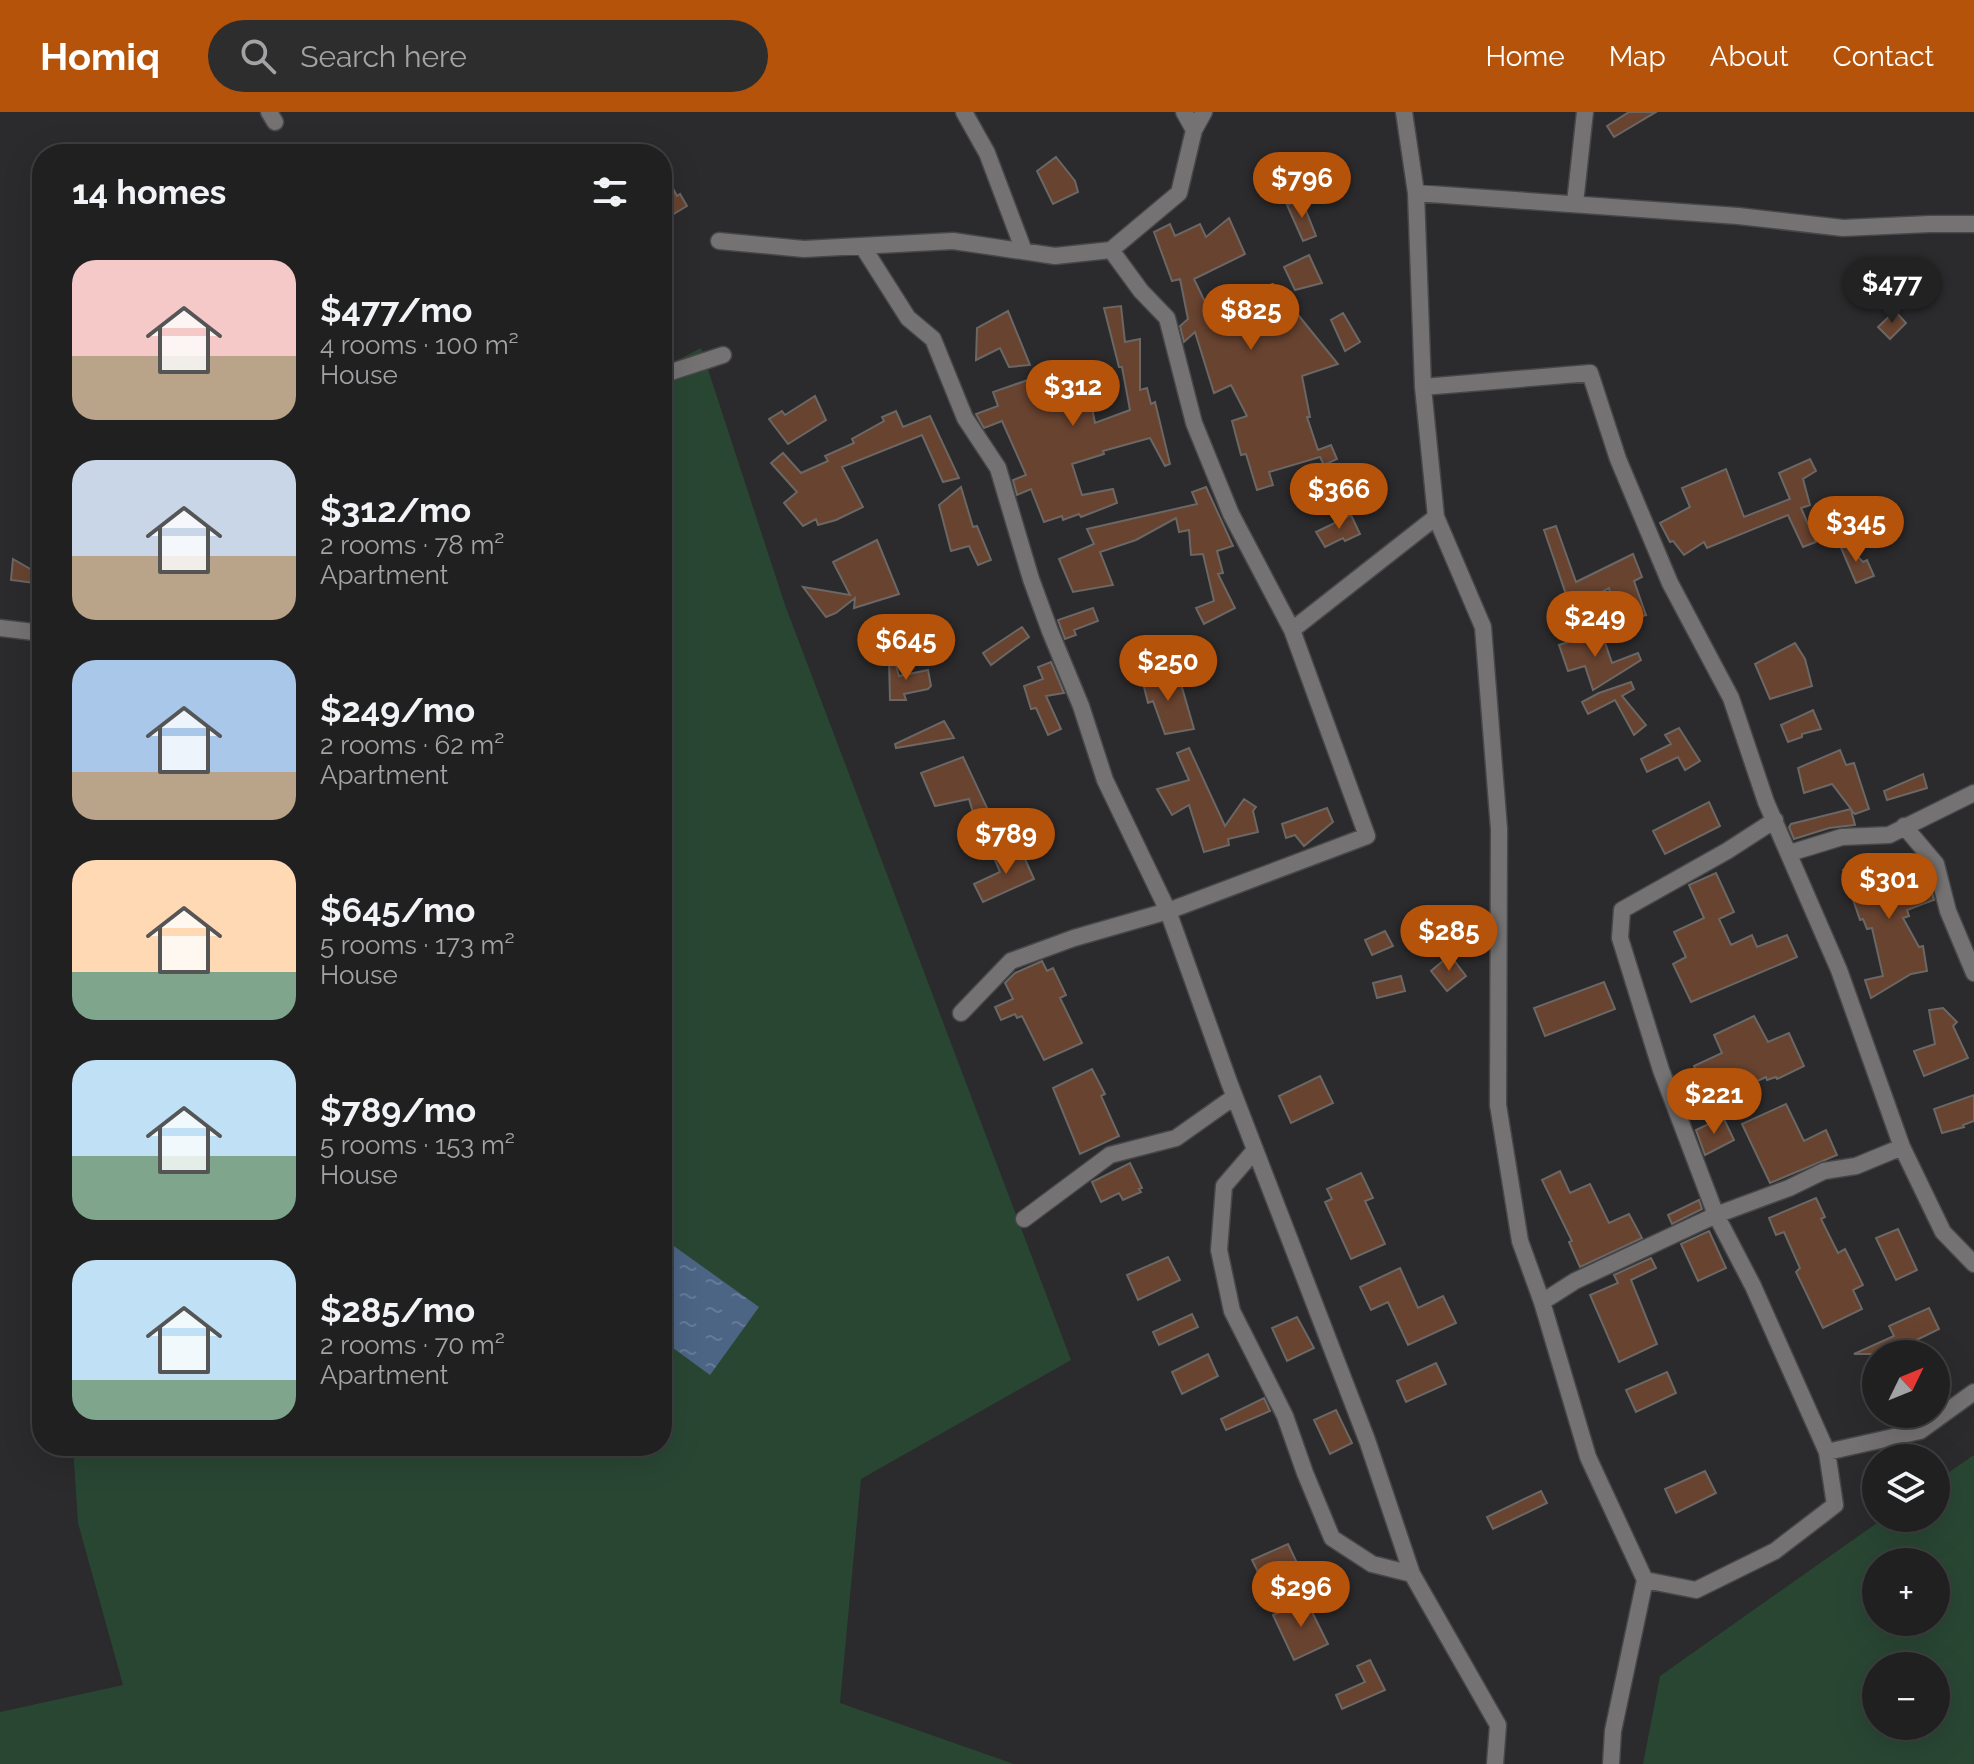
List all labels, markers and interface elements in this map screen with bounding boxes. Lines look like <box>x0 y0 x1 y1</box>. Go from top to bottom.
search box <box>208 20 768 92</box>
text: Homiq <box>40 34 160 79</box>
icon: search <box>236 34 280 78</box>
text: Search here <box>300 39 467 74</box>
text: Home <box>1485 40 1565 73</box>
text: Map <box>1609 40 1666 73</box>
text: About <box>1710 40 1789 73</box>
text: Contact <box>1833 40 1934 73</box>
pin: $796 <box>1255 152 1349 220</box>
text: $796 <box>1271 163 1333 193</box>
icon: filters <box>588 170 632 214</box>
text: 14 homes <box>72 172 226 212</box>
pin: $477 <box>1845 257 1939 325</box>
text: $477 <box>1862 268 1922 298</box>
pin: $825 <box>1204 284 1298 352</box>
text: $477/mo <box>320 290 472 330</box>
icon: home <box>136 292 232 388</box>
text: $825 <box>1220 295 1282 325</box>
text: 4 rooms · 100 m² <box>320 330 519 360</box>
text: House <box>320 360 398 390</box>
pin: $312 <box>1026 360 1120 428</box>
text: $312 <box>1044 371 1102 401</box>
pin: $366 <box>1292 463 1386 531</box>
text: $366 <box>1308 474 1370 504</box>
text: $312/mo <box>320 490 471 530</box>
icon: home <box>136 492 232 588</box>
pin: $345 <box>1809 496 1903 564</box>
text: $345 <box>1826 507 1886 537</box>
text: 2 rooms · 78 m² <box>320 530 504 560</box>
text: Apartment <box>320 560 449 590</box>
pin: $249 <box>1548 591 1642 659</box>
text: $249 <box>1564 602 1626 632</box>
pin: $645 <box>859 614 953 682</box>
text: $645 <box>875 625 937 655</box>
pin: $250 <box>1121 635 1215 703</box>
text: $250 <box>1137 646 1199 676</box>
text: $249/mo <box>320 690 475 730</box>
icon: home <box>136 692 232 788</box>
text: 2 rooms · 62 m² <box>320 730 504 760</box>
text: Apartment <box>320 760 449 790</box>
pin: $789 <box>959 808 1053 876</box>
text: $789 <box>975 819 1037 849</box>
pin: $301 <box>1842 853 1936 921</box>
text: $301 <box>1859 864 1919 894</box>
text: $645/mo <box>320 890 475 930</box>
icon: home <box>136 892 232 988</box>
pin: $285 <box>1402 905 1496 973</box>
text: $285 <box>1418 916 1480 946</box>
text: 5 rooms · 173 m² <box>320 930 514 960</box>
text: House <box>320 960 398 990</box>
pin: $221 <box>1667 1068 1761 1136</box>
text: $221 <box>1685 1079 1743 1109</box>
text: $789/mo <box>320 1090 476 1130</box>
icon: home <box>136 1092 232 1188</box>
text: 5 rooms · 153 m² <box>320 1130 515 1160</box>
text: House <box>320 1160 398 1190</box>
text: $285/mo <box>320 1290 475 1330</box>
icon: home <box>136 1292 232 1388</box>
text: 2 rooms · 70 m² <box>320 1330 505 1360</box>
north arrow <box>1862 1340 1950 1428</box>
map controls <box>1862 1340 1950 1740</box>
text: Apartment <box>320 1360 449 1390</box>
button: layers <box>1862 1444 1950 1532</box>
button: + <box>1862 1548 1950 1636</box>
pin: $296 <box>1254 1561 1348 1629</box>
text: $296 <box>1270 1572 1332 1602</box>
button: − <box>1862 1652 1950 1740</box>

